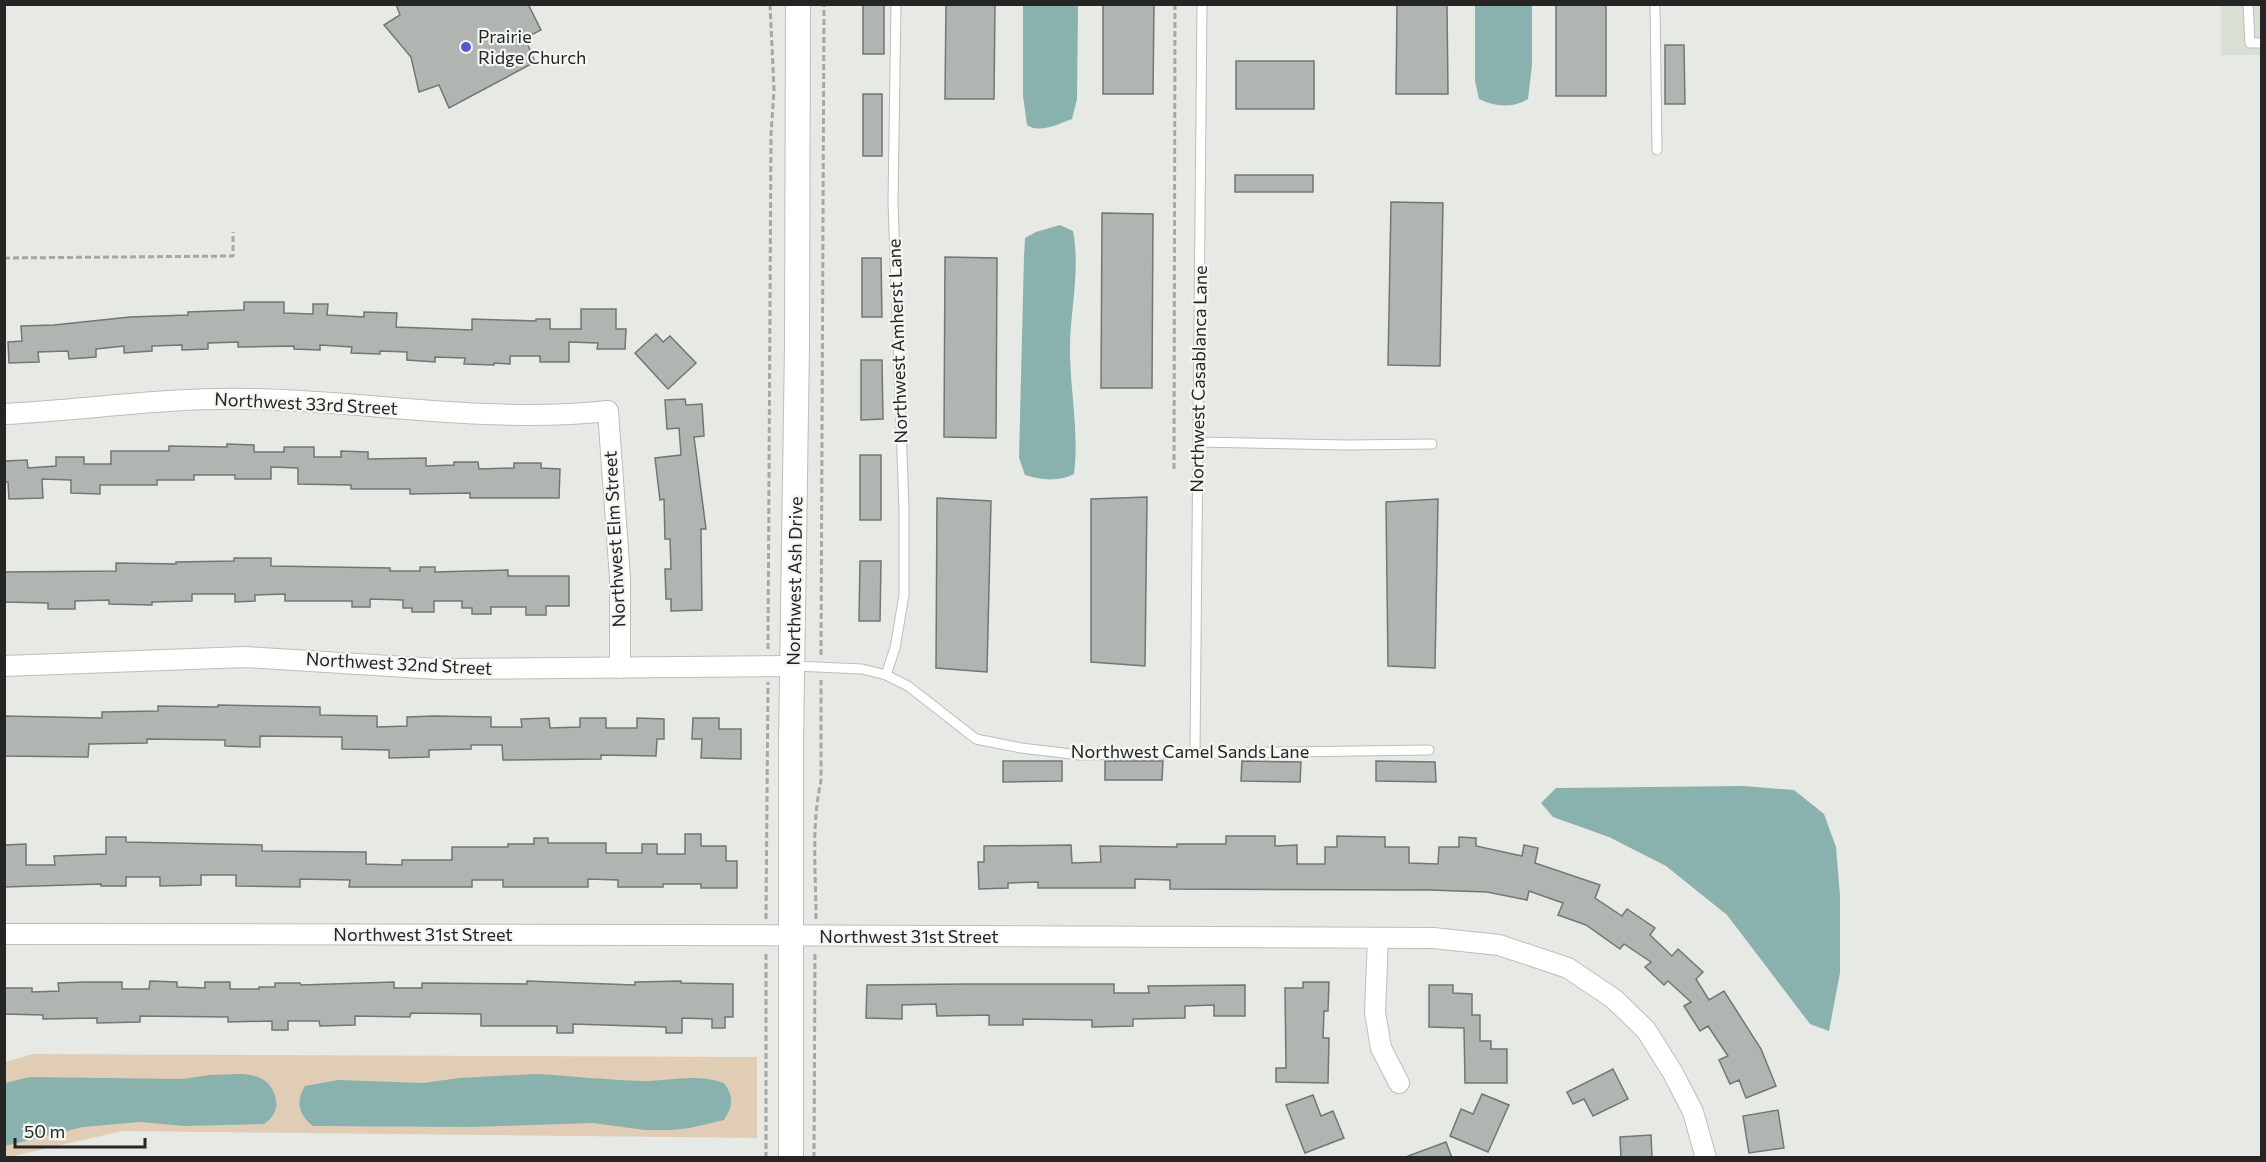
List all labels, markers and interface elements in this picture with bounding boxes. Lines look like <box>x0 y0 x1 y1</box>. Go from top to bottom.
place label: Prairie Ridge Church <box>478 25 586 68</box>
marker: Prairie Ridge Church <box>459 40 473 54</box>
street label: Northwest Amherst Lane <box>882 238 912 444</box>
street label: Northwest Casablanca Lane <box>1185 265 1211 493</box>
street label: Northwest 33rd Street <box>214 387 398 419</box>
street label: Northwest Elm Street <box>598 450 630 628</box>
street label: Northwest Ash Drive <box>782 496 806 666</box>
street label: Northwest 32nd Street <box>305 647 493 679</box>
street label: Northwest Camel Sands Lane <box>1071 740 1309 762</box>
street label: Northwest 31st Street <box>333 923 513 945</box>
street label: Northwest 31st Street <box>819 925 999 947</box>
scale bar <box>15 1111 146 1149</box>
text: 50 m <box>24 1120 65 1142</box>

